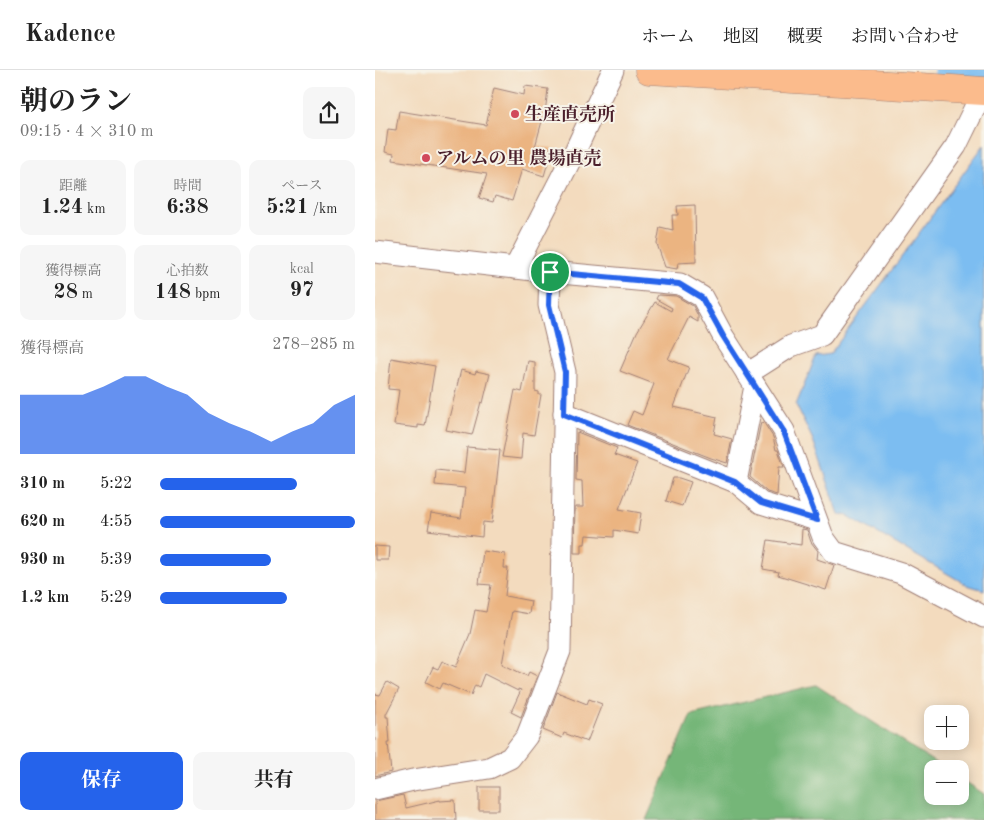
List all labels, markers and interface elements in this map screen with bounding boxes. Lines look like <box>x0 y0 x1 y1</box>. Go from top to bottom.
text: Kadence <box>25 23 116 47</box>
text: ホーム <box>641 28 695 46</box>
text: 地図 <box>723 28 759 46</box>
text: 概要 <box>787 28 823 46</box>
text: お問い合わせ <box>851 28 959 46</box>
button: share <box>303 87 355 139</box>
text: 朝のラン <box>20 89 132 117</box>
place label: 生産直売所 <box>525 104 615 124</box>
marker: 生産直売所 <box>509 108 521 120</box>
text: 09:15 · 4 × 310 m <box>20 124 153 140</box>
place label: アルムの里 農場直売 <box>436 148 602 168</box>
marker: アルムの里 農場直売 <box>420 152 432 164</box>
text: 距離 <box>59 179 87 193</box>
text: 時間 <box>173 179 201 193</box>
text: ペース <box>281 179 322 193</box>
text: 1.24 <box>41 197 83 218</box>
text: 6:38 <box>166 197 209 218</box>
text: 5:21 <box>266 197 309 218</box>
text: km <box>83 202 106 216</box>
text: /km <box>309 202 337 216</box>
pin <box>529 251 571 293</box>
icon: arrive <box>536 258 564 286</box>
text: kcal <box>290 262 314 276</box>
text: 獲得標高 <box>45 264 101 278</box>
text: 心拍数 <box>166 264 208 278</box>
text: 97 <box>290 280 314 301</box>
text: 28 <box>53 282 78 303</box>
text: 148 <box>154 282 191 303</box>
text: m <box>78 287 93 301</box>
text: bpm <box>191 287 221 301</box>
text: 278–285 m <box>272 337 355 353</box>
text: 獲得標高 <box>20 341 84 357</box>
text: 310 m <box>20 476 65 492</box>
text: 5:22 <box>100 476 132 492</box>
text: 620 m <box>20 514 65 530</box>
text: 4:55 <box>100 514 132 530</box>
text: 930 m <box>20 552 65 568</box>
text: 5:39 <box>100 552 132 568</box>
text: 1.2 km <box>20 590 69 606</box>
text: 5:29 <box>100 590 132 606</box>
map controls <box>924 705 969 805</box>
button: + <box>924 705 969 750</box>
button: 保存 <box>20 752 183 810</box>
button: 共有 <box>193 752 355 810</box>
button: − <box>924 760 969 805</box>

